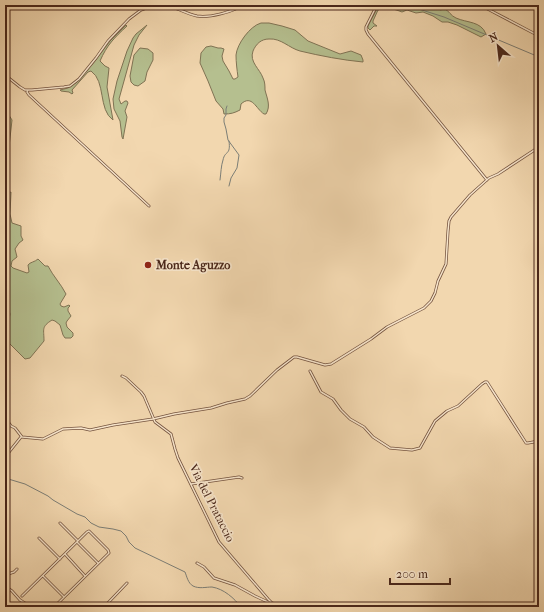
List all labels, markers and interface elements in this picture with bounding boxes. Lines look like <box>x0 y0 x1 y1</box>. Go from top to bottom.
north arrow <box>478 26 518 66</box>
text: N <box>487 30 501 45</box>
place label: Monte Aguzzo <box>155 258 230 273</box>
marker: Monte Aguzzo <box>143 260 153 270</box>
street label: Via del Prataccio <box>186 461 238 544</box>
scale bar <box>390 560 450 586</box>
text: 200 m <box>396 567 428 581</box>

